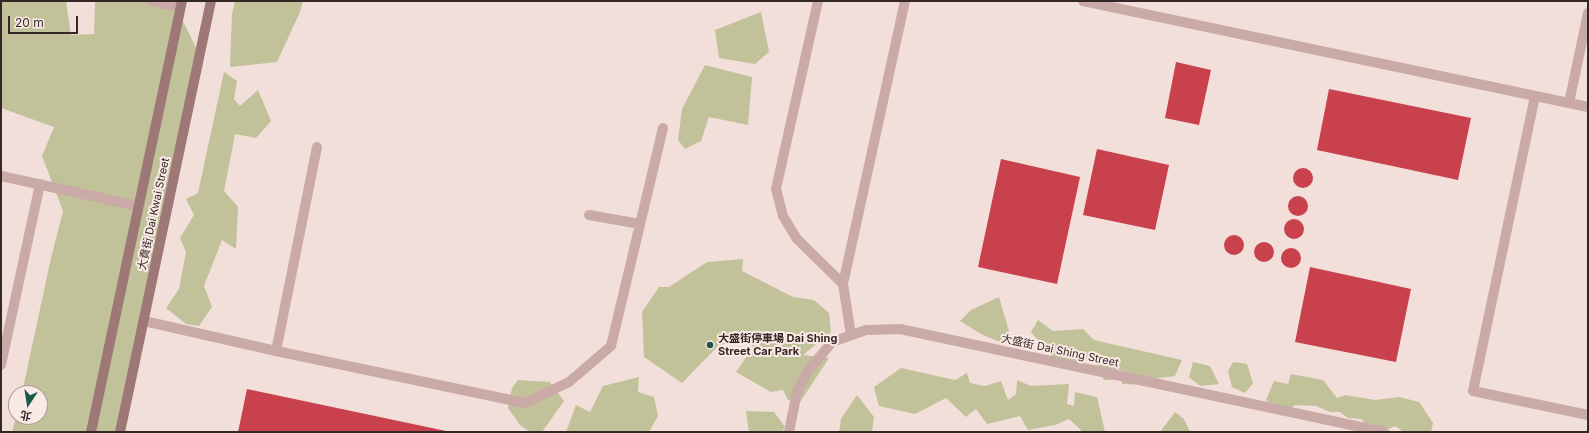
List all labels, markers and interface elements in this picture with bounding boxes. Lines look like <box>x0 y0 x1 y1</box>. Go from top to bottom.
scale bar <box>10 8 80 34</box>
text: 20 m <box>15 15 44 30</box>
street label: 大貴街 Dai Kwai Street <box>136 157 172 271</box>
place label: 大盛街停車場 Dai Shing Street Car Park <box>718 332 837 358</box>
street label: 大盛街 Dai Shing Street <box>1000 332 1120 370</box>
marker: 大盛街停車場 Dai Shing Street Car Park <box>705 340 715 350</box>
north arrow <box>8 385 48 425</box>
text: 北 <box>19 408 33 424</box>

